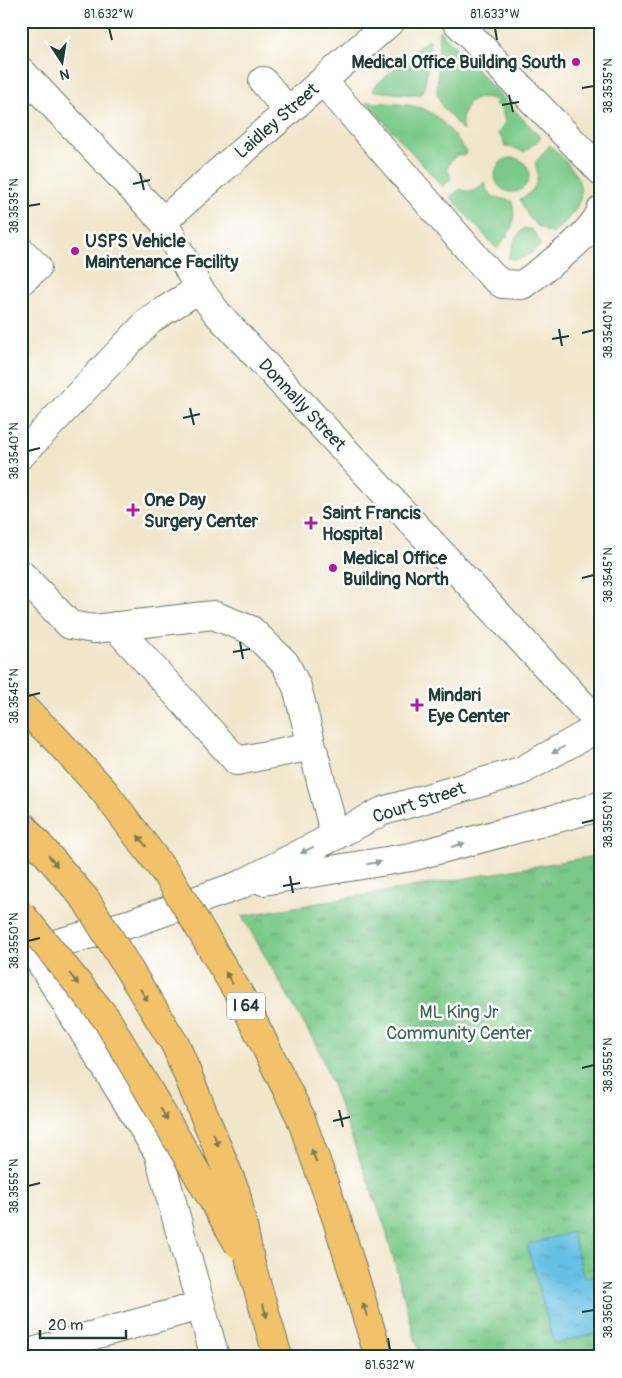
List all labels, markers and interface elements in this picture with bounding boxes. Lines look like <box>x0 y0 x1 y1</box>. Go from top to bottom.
text: 81.632°W <box>84 7 134 22</box>
text: 81.633°W <box>470 7 520 22</box>
north arrow <box>38 38 88 88</box>
place label: Medical Office Building South <box>351 51 567 74</box>
marker: Medical Office Building South <box>570 56 582 68</box>
text: 38.3535°N <box>601 58 616 114</box>
text: N <box>58 65 71 84</box>
street label: Laidley Street <box>230 78 324 164</box>
text: 38.3535°N <box>7 178 22 234</box>
place label: USPS Vehicle Maintenance Facility <box>85 230 238 274</box>
marker: USPS Vehicle Maintenance Facility <box>69 245 81 257</box>
text: 38.3540°N <box>601 301 616 359</box>
street label: Donnally Street <box>253 354 351 457</box>
text: 38.3540°N <box>7 422 22 480</box>
place label: One Day Surgery Center <box>144 489 259 533</box>
place label: Saint Francis Hospital <box>322 502 422 546</box>
marker: One Day Surgery Center <box>126 503 140 517</box>
marker: Saint Francis Hospital <box>304 516 318 530</box>
place label: Medical Office Building North <box>343 547 449 591</box>
text: 38.3545°N <box>601 547 616 603</box>
marker: Medical Office Building North <box>327 562 339 574</box>
text: 38.3545°N <box>7 668 22 724</box>
place label: Mindari Eye Center <box>428 684 510 728</box>
marker: Mindari Eye Center <box>410 698 424 712</box>
one-way arrow <box>551 746 566 754</box>
street label: Court Street <box>370 777 469 829</box>
text: 38.3550°N <box>601 792 616 848</box>
one-way arrow <box>137 834 147 848</box>
one-way arrow <box>451 840 466 848</box>
one-way arrow <box>300 846 315 854</box>
one-way arrow <box>47 854 58 867</box>
one-way arrow <box>367 859 383 867</box>
text: 38.3550°N <box>7 913 22 969</box>
one-way arrow <box>225 971 234 984</box>
one-way arrow <box>69 972 80 985</box>
one-way arrow <box>140 988 149 1001</box>
road number: I 64 <box>227 992 265 1019</box>
park label: ML King Jr Community Center <box>386 1001 532 1045</box>
text: 38.3555°N <box>601 1038 616 1092</box>
one-way arrow <box>159 1108 168 1121</box>
one-way arrow <box>212 1133 220 1147</box>
one-way arrow <box>310 1148 318 1163</box>
text: 38.3555°N <box>7 1159 22 1213</box>
text: 38.3560°N <box>601 1281 616 1339</box>
one-way arrow <box>360 1303 368 1318</box>
one-way arrow <box>261 1304 269 1319</box>
scale bar <box>40 1308 126 1340</box>
text: 20 m <box>48 1316 83 1335</box>
text: 81.632°W <box>365 1358 415 1373</box>

